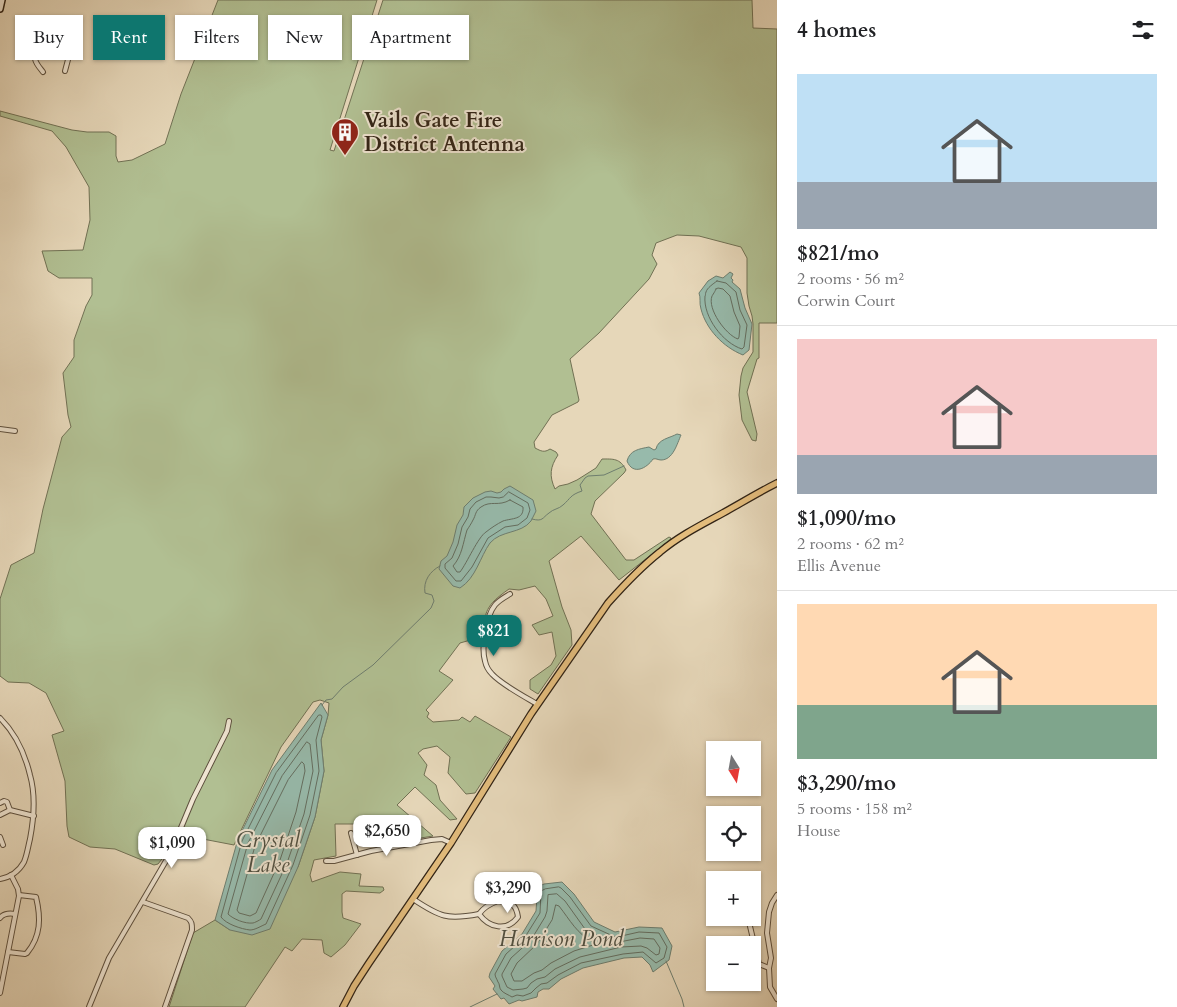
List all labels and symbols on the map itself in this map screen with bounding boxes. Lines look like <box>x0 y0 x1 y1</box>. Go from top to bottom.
place label: Vails Gate Fire District Antenna <box>364 106 525 159</box>
building icon: Vails Gate Fire District Antenna <box>330 117 360 156</box>
pin: $821 <box>464 614 524 657</box>
north arrow <box>706 741 761 796</box>
pin: $2,650 <box>346 814 428 857</box>
water label: Crystal Lake <box>236 825 301 880</box>
pin: $1,090 <box>131 826 213 869</box>
pin: $3,290 <box>467 872 549 914</box>
water label: Harrison Pond <box>499 924 625 954</box>

